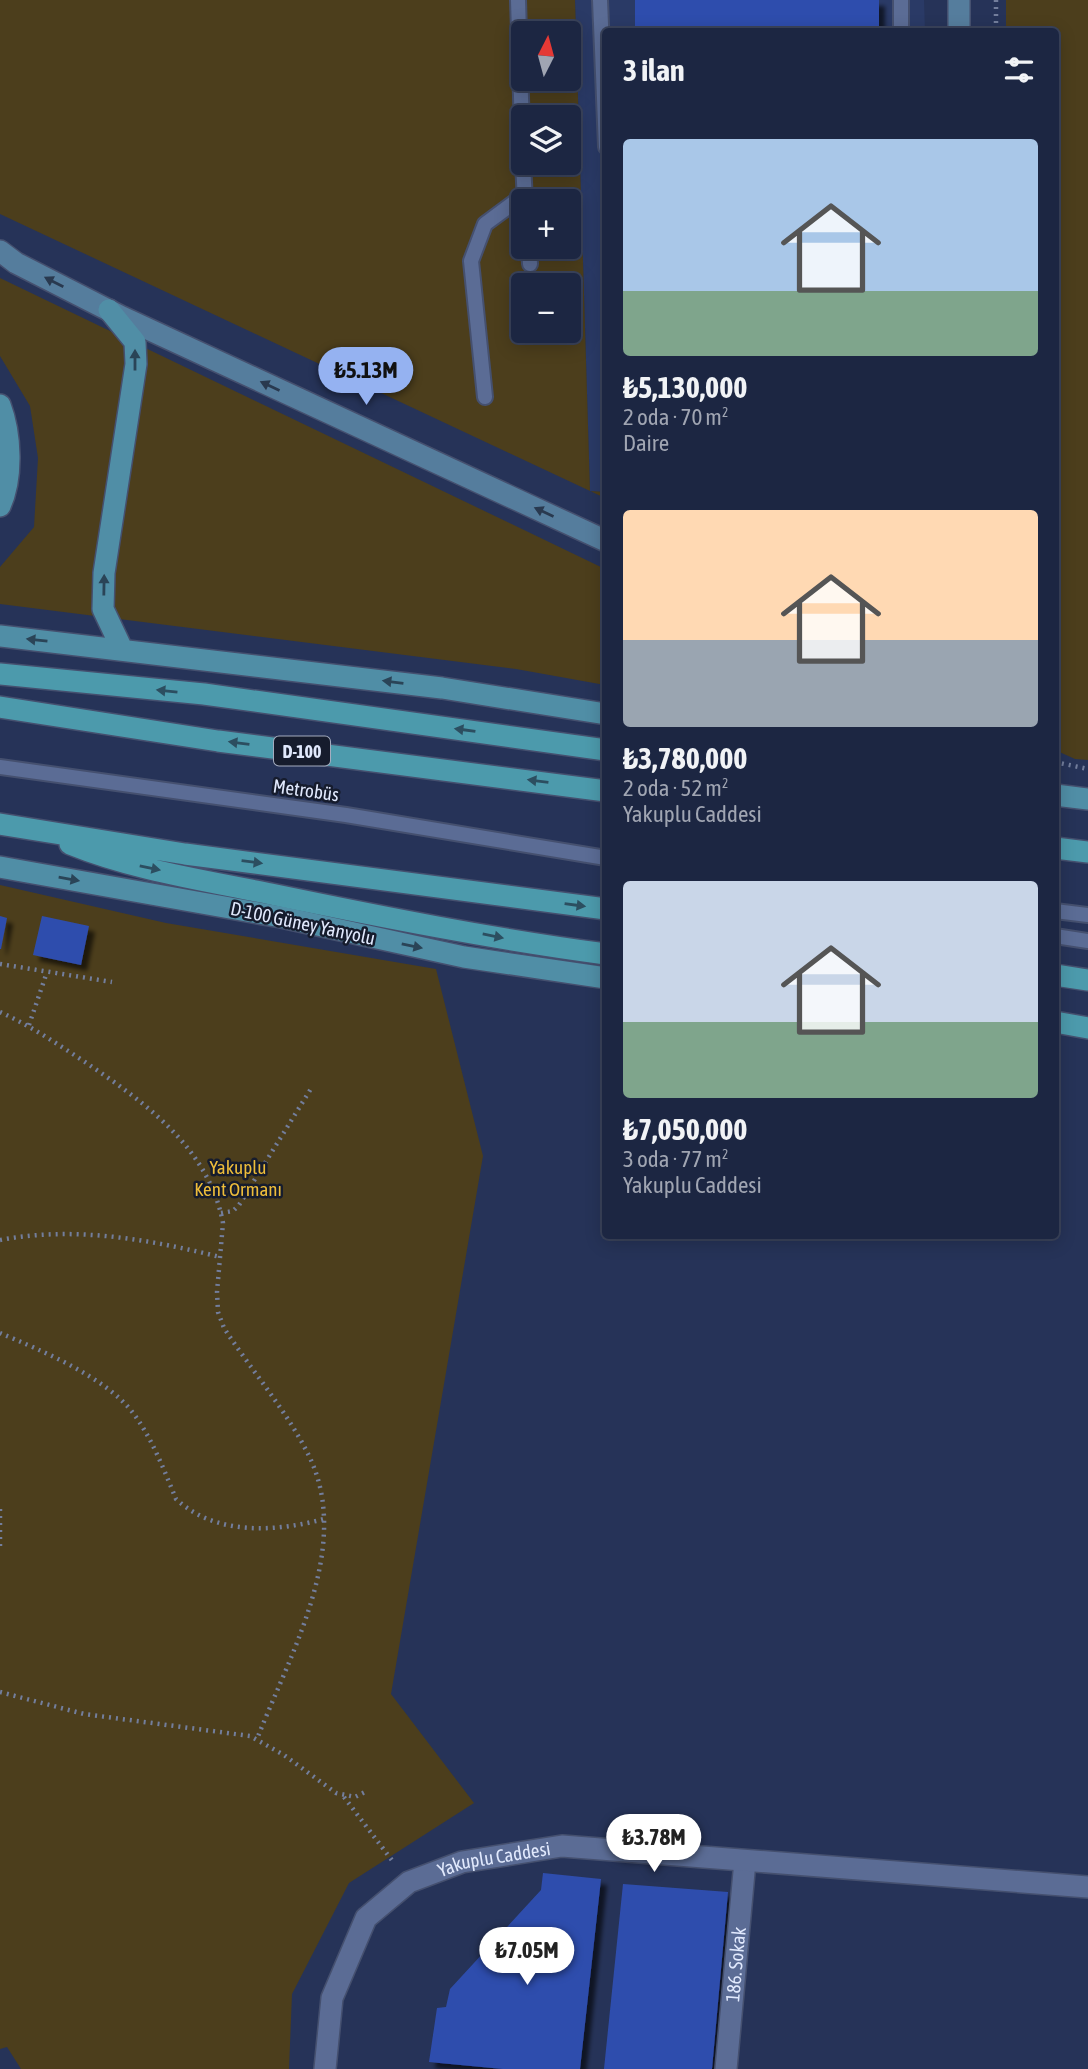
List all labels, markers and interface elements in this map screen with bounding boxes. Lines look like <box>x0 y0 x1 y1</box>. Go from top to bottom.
north arrow <box>511 21 581 91</box>
map controls <box>511 21 581 343</box>
icon: filters <box>1000 51 1038 89</box>
text: 3 ilan <box>623 53 685 87</box>
button: layers <box>511 105 581 175</box>
icon: home <box>768 185 894 311</box>
button: + <box>511 189 581 259</box>
button: − <box>511 273 581 343</box>
one-way arrow <box>43 276 63 288</box>
pin: ₺5.13M <box>309 348 423 407</box>
one-way arrow <box>129 349 141 371</box>
text: ₺5.13M <box>334 357 398 383</box>
text: ₺5,130,000 <box>623 370 747 404</box>
one-way arrow <box>260 380 280 392</box>
text: 2 oda · 70 m² <box>623 404 728 430</box>
text: Daire <box>623 430 669 456</box>
one-way arrow <box>533 506 554 517</box>
icon: home <box>768 556 894 682</box>
one-way arrow <box>98 574 110 596</box>
one-way arrow <box>25 634 47 645</box>
one-way arrow <box>382 677 404 688</box>
one-way arrow <box>156 685 178 696</box>
one-way arrow <box>454 724 476 735</box>
road number: D-100 <box>274 736 330 766</box>
one-way arrow <box>228 738 250 749</box>
text: ₺3,780,000 <box>623 741 747 775</box>
street label: Metrobüs <box>272 774 341 806</box>
text: 2 oda · 52 m² <box>623 775 728 801</box>
one-way arrow <box>527 776 549 787</box>
text: Yakuplu Caddesi <box>623 801 762 827</box>
one-way arrow <box>241 857 263 868</box>
one-way arrow <box>139 863 161 874</box>
one-way arrow <box>58 874 80 885</box>
street label: D-100 Güney Yanyolu <box>229 897 377 949</box>
one-way arrow <box>564 900 586 911</box>
icon: home <box>768 927 894 1053</box>
one-way arrow <box>482 931 504 942</box>
one-way arrow <box>401 940 423 951</box>
text: ₺7,050,000 <box>623 1112 747 1146</box>
text: 3 oda · 77 m² <box>623 1146 728 1172</box>
park label: Yakuplu Kent Ormanı <box>194 1156 282 1200</box>
text: Yakuplu Caddesi <box>623 1172 762 1198</box>
pin: ₺3.78M <box>597 1814 711 1874</box>
text: ₺3.78M <box>622 1824 686 1850</box>
street label: Yakuplu Caddesi <box>434 1837 552 1881</box>
street label: 186. Sokak <box>721 1925 750 2003</box>
pin: ₺7.05M <box>470 1927 584 1987</box>
text: ₺7.05M <box>495 1937 559 1963</box>

